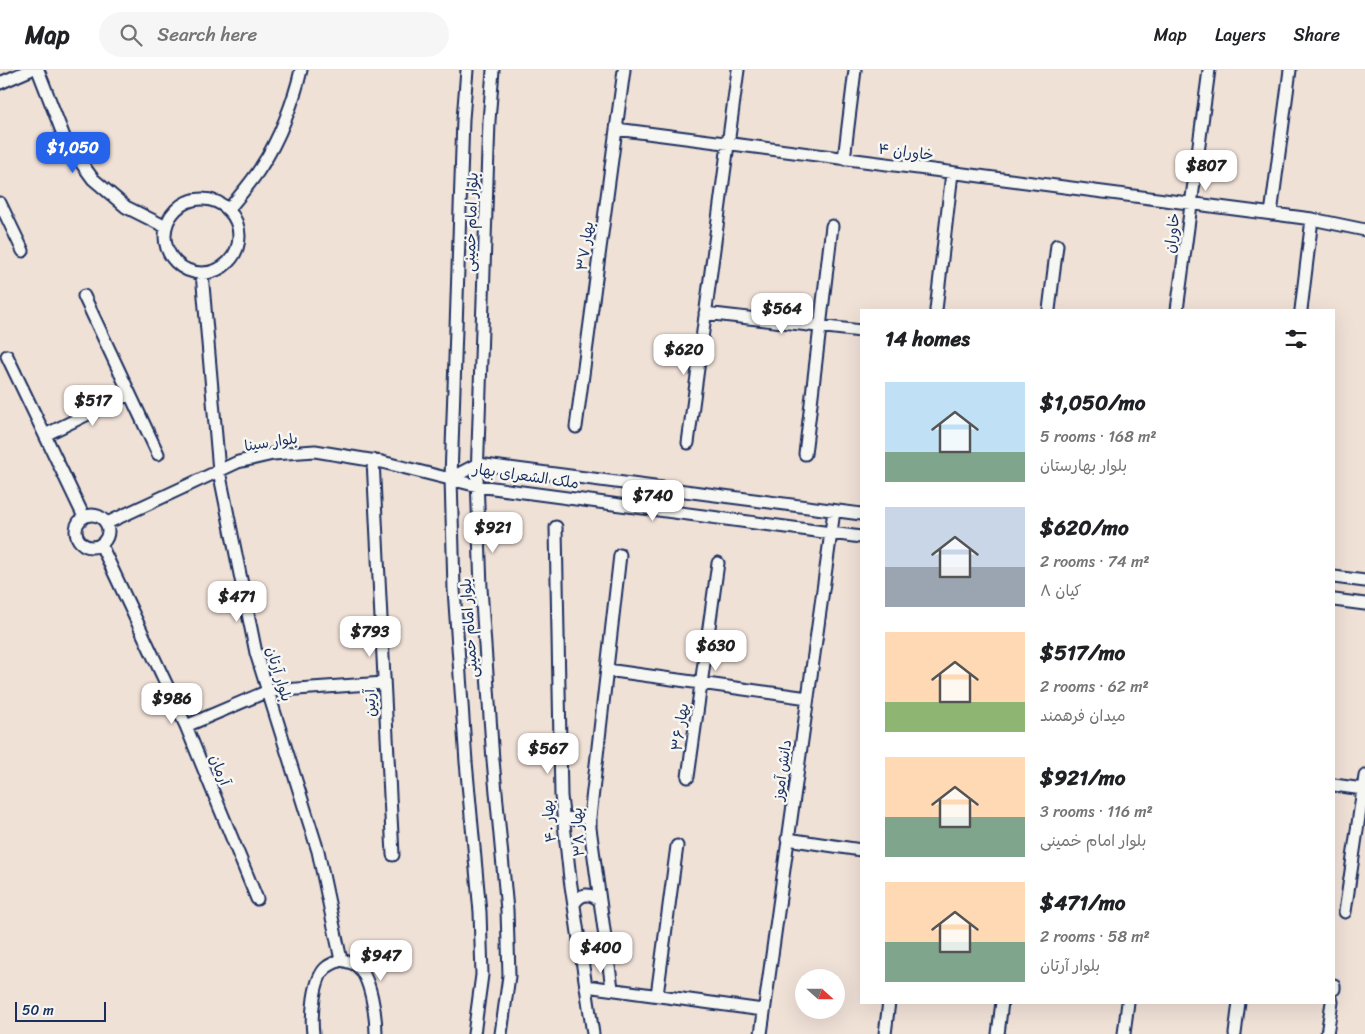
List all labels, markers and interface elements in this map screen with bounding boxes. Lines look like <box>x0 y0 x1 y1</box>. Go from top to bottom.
search box <box>99 12 449 57</box>
text: Map <box>25 14 69 56</box>
text: Search here <box>157 18 257 51</box>
text: Map <box>1154 19 1187 51</box>
text: Layers <box>1215 19 1266 51</box>
text: Share <box>1294 19 1340 51</box>
icon: search <box>117 21 145 49</box>
pin: $1,050 <box>32 132 114 174</box>
text: $1,050 <box>47 133 99 162</box>
street label: خاوران ۴ <box>877 136 935 168</box>
pin: $807 <box>1176 150 1236 192</box>
text: $807 <box>1186 151 1226 180</box>
street label: بلوار امام خمینی <box>456 172 486 272</box>
street label: خاوران <box>1157 211 1187 255</box>
street label: بهار ۳۷ <box>569 220 601 272</box>
pin: $564 <box>752 292 812 335</box>
text: $564 <box>762 294 802 323</box>
text: 14 homes <box>885 320 970 358</box>
icon: filters <box>1282 325 1310 353</box>
pin: $620 <box>654 334 714 376</box>
text: $620 <box>664 335 704 364</box>
pin: $517 <box>63 384 123 427</box>
text: $1,050/mo <box>1040 384 1145 422</box>
text: $517 <box>75 386 111 415</box>
icon: home <box>925 402 985 462</box>
text: 5 rooms · 168 m² <box>1040 422 1157 451</box>
street label: بلوار سینا <box>242 425 300 459</box>
text: بلوار بهارستان <box>1040 451 1127 480</box>
street label: ملک الشعرای بهار <box>470 456 581 496</box>
pin: $740 <box>623 480 683 522</box>
text: $740 <box>633 481 673 510</box>
text: $620/mo <box>1040 509 1129 547</box>
pin: $921 <box>463 512 523 554</box>
text: $921 <box>475 513 511 542</box>
icon: home <box>925 527 985 587</box>
text: 2 rooms · 74 m² <box>1040 547 1150 576</box>
text: کیان ۸ <box>1040 576 1082 605</box>
street label: بلوار امام خمینی <box>453 577 485 679</box>
pin: $471 <box>207 580 267 623</box>
text: $471 <box>219 582 255 611</box>
pin: $793 <box>340 616 400 658</box>
text: $793 <box>351 617 389 646</box>
pin: $630 <box>686 630 746 672</box>
text: $630 <box>697 631 735 660</box>
text: $517/mo <box>1040 634 1125 672</box>
street label: بلوار آرتان <box>258 643 300 705</box>
icon: home <box>925 652 985 712</box>
text: 2 rooms · 62 m² <box>1040 672 1149 701</box>
pin: $986 <box>142 682 202 725</box>
text: $986 <box>152 684 192 713</box>
street label: آرتین <box>356 687 384 718</box>
street label: بهار ۳۶ <box>664 701 696 753</box>
text: میدان فرهمند <box>1040 701 1126 730</box>
pin: $567 <box>518 732 578 775</box>
text: $567 <box>529 734 567 763</box>
street label: دانش آموز <box>765 738 799 803</box>
street label: آرمان <box>202 750 238 791</box>
text: $921/mo <box>1040 759 1125 797</box>
icon: home <box>925 777 985 837</box>
text: 3 rooms · 116 m² <box>1040 797 1153 826</box>
street label: بهار ۴۰ <box>534 799 564 843</box>
street label: بهار ۳۸ <box>564 807 592 857</box>
text: بلوار امام خمینی <box>1040 826 1146 855</box>
text: $471/mo <box>1040 884 1125 922</box>
icon: home <box>925 902 985 962</box>
text: 2 rooms · 58 m² <box>1040 922 1150 951</box>
pin: $400 <box>571 932 631 974</box>
text: $400 <box>581 933 622 962</box>
pin: $947 <box>351 940 411 982</box>
text: $947 <box>361 941 401 970</box>
text: بلوار آرتان <box>1040 951 1100 980</box>
north arrow <box>795 969 845 1019</box>
map controls <box>795 969 845 1019</box>
text: 50 m <box>22 998 54 1023</box>
scale bar <box>15 999 106 1022</box>

